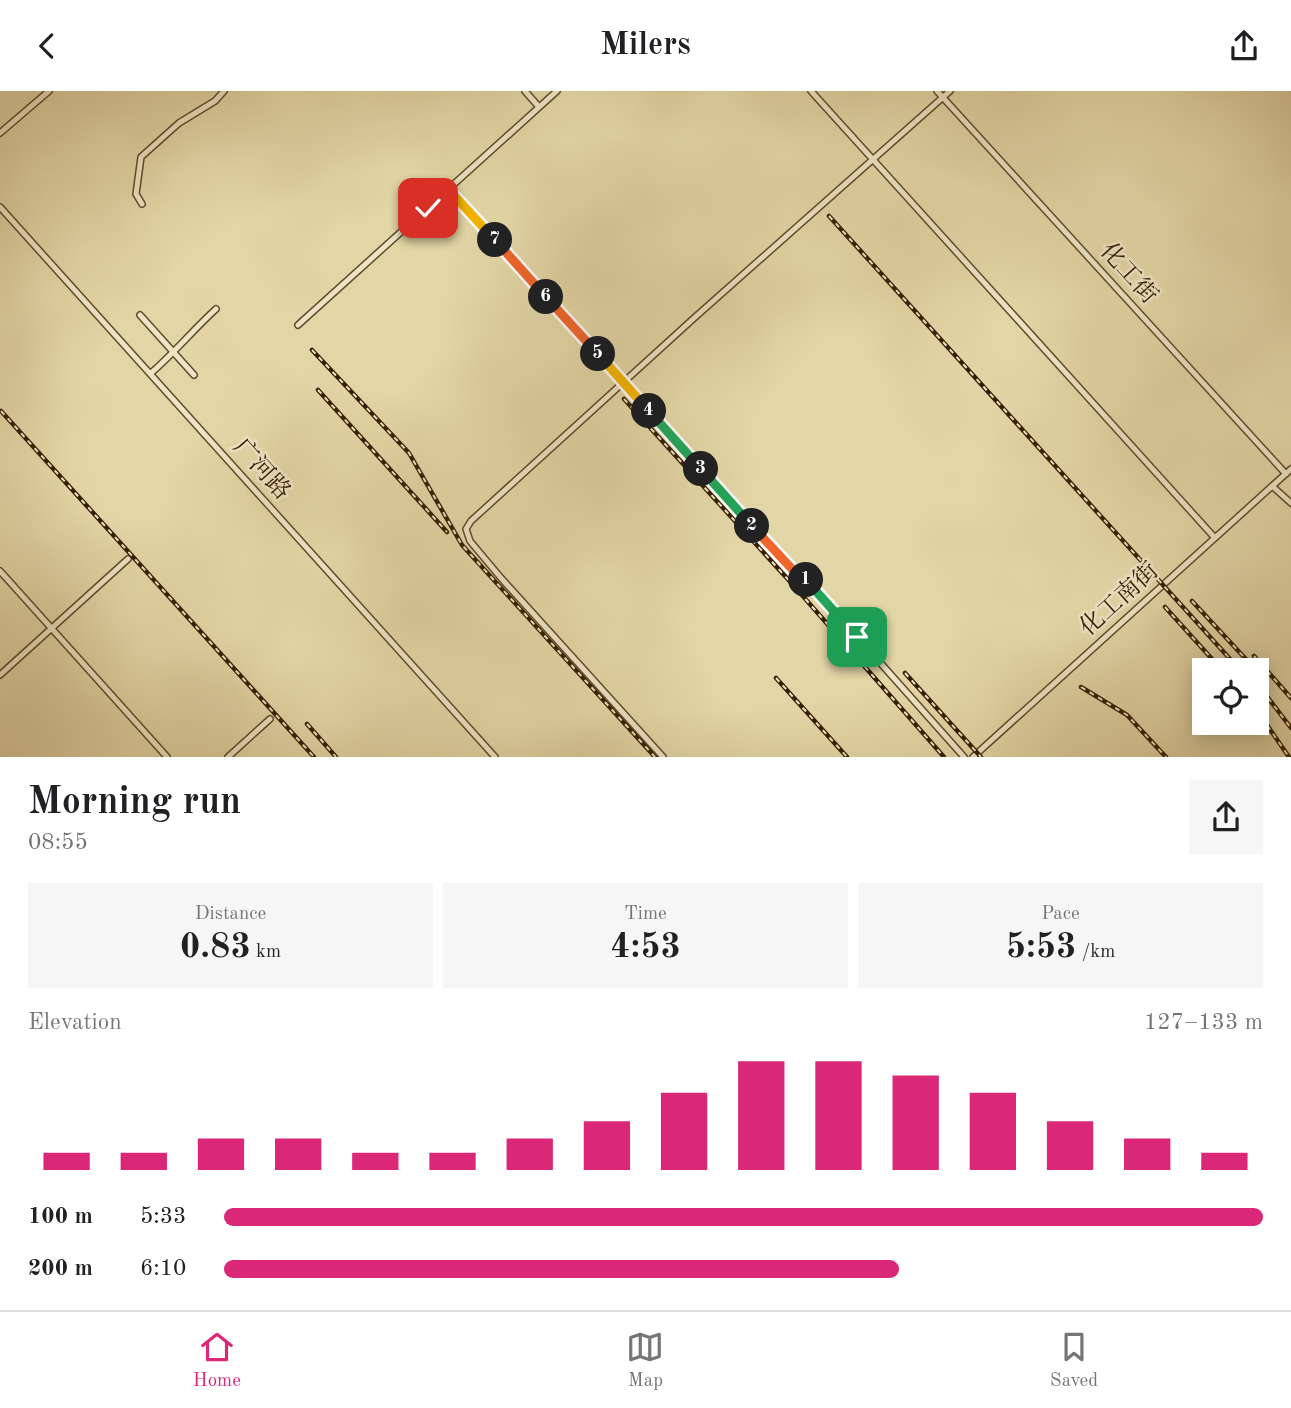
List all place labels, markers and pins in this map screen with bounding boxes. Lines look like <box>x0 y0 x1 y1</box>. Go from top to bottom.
pin <box>398 178 458 238</box>
pin: 7 <box>477 223 512 257</box>
pin: 6 <box>528 279 564 315</box>
pin: 5 <box>580 337 616 371</box>
pin: 4 <box>632 393 666 429</box>
pin: 3 <box>684 451 718 487</box>
pin: 2 <box>734 509 770 543</box>
pin: 1 <box>788 563 824 597</box>
pin <box>827 607 887 667</box>

